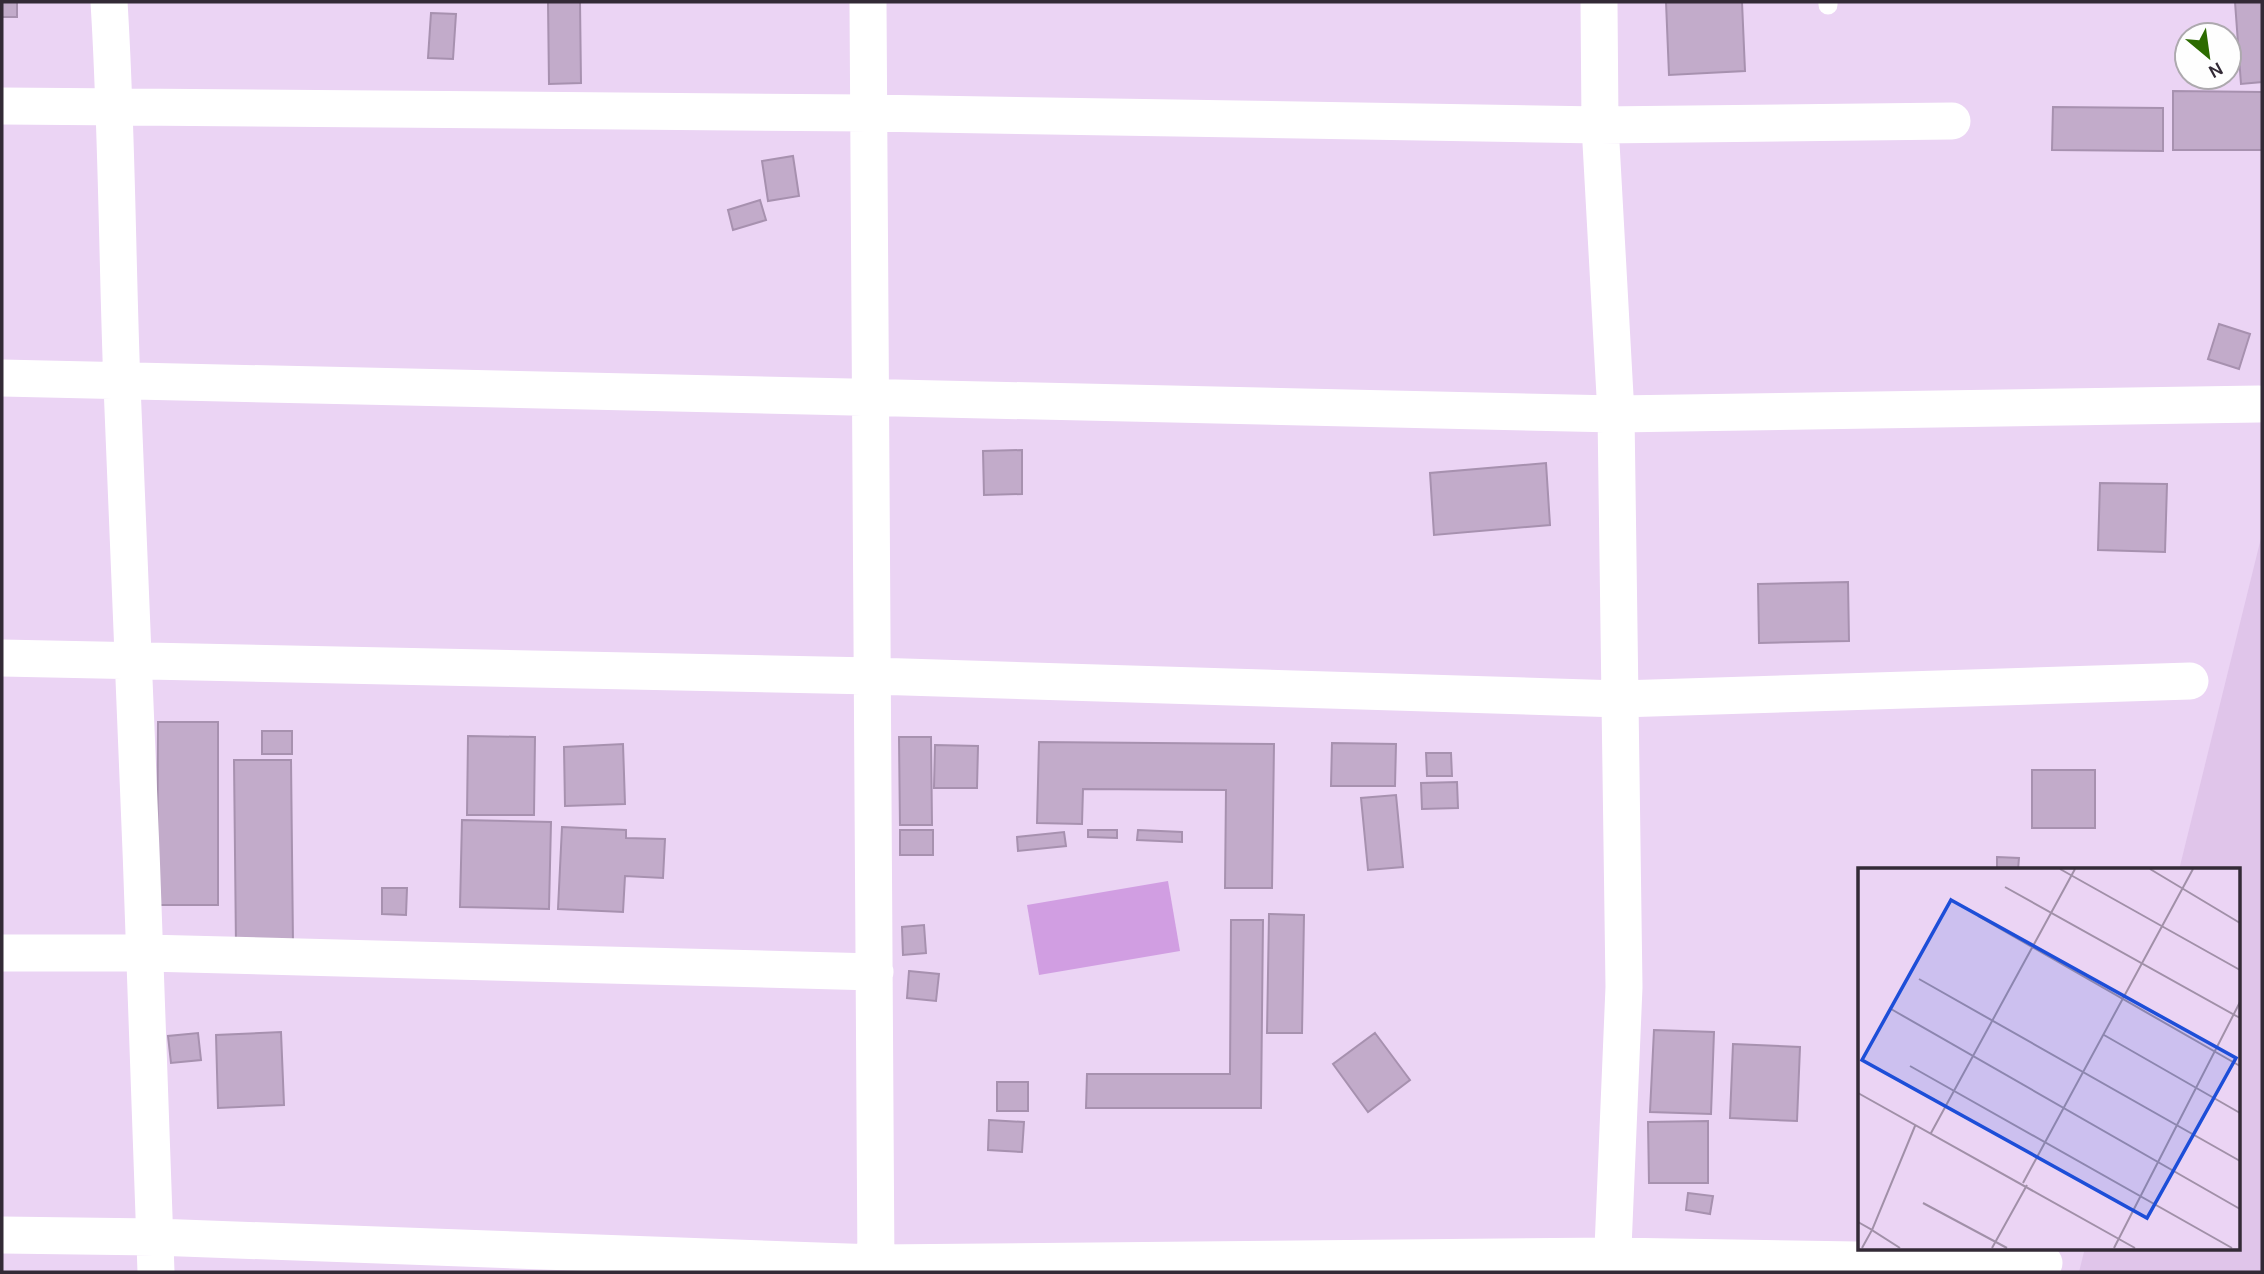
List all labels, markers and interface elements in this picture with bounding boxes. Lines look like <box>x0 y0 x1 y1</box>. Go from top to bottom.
north arrow <box>2173 21 2243 91</box>
text: N <box>2204 57 2227 83</box>
inset map <box>1858 868 2240 1250</box>

